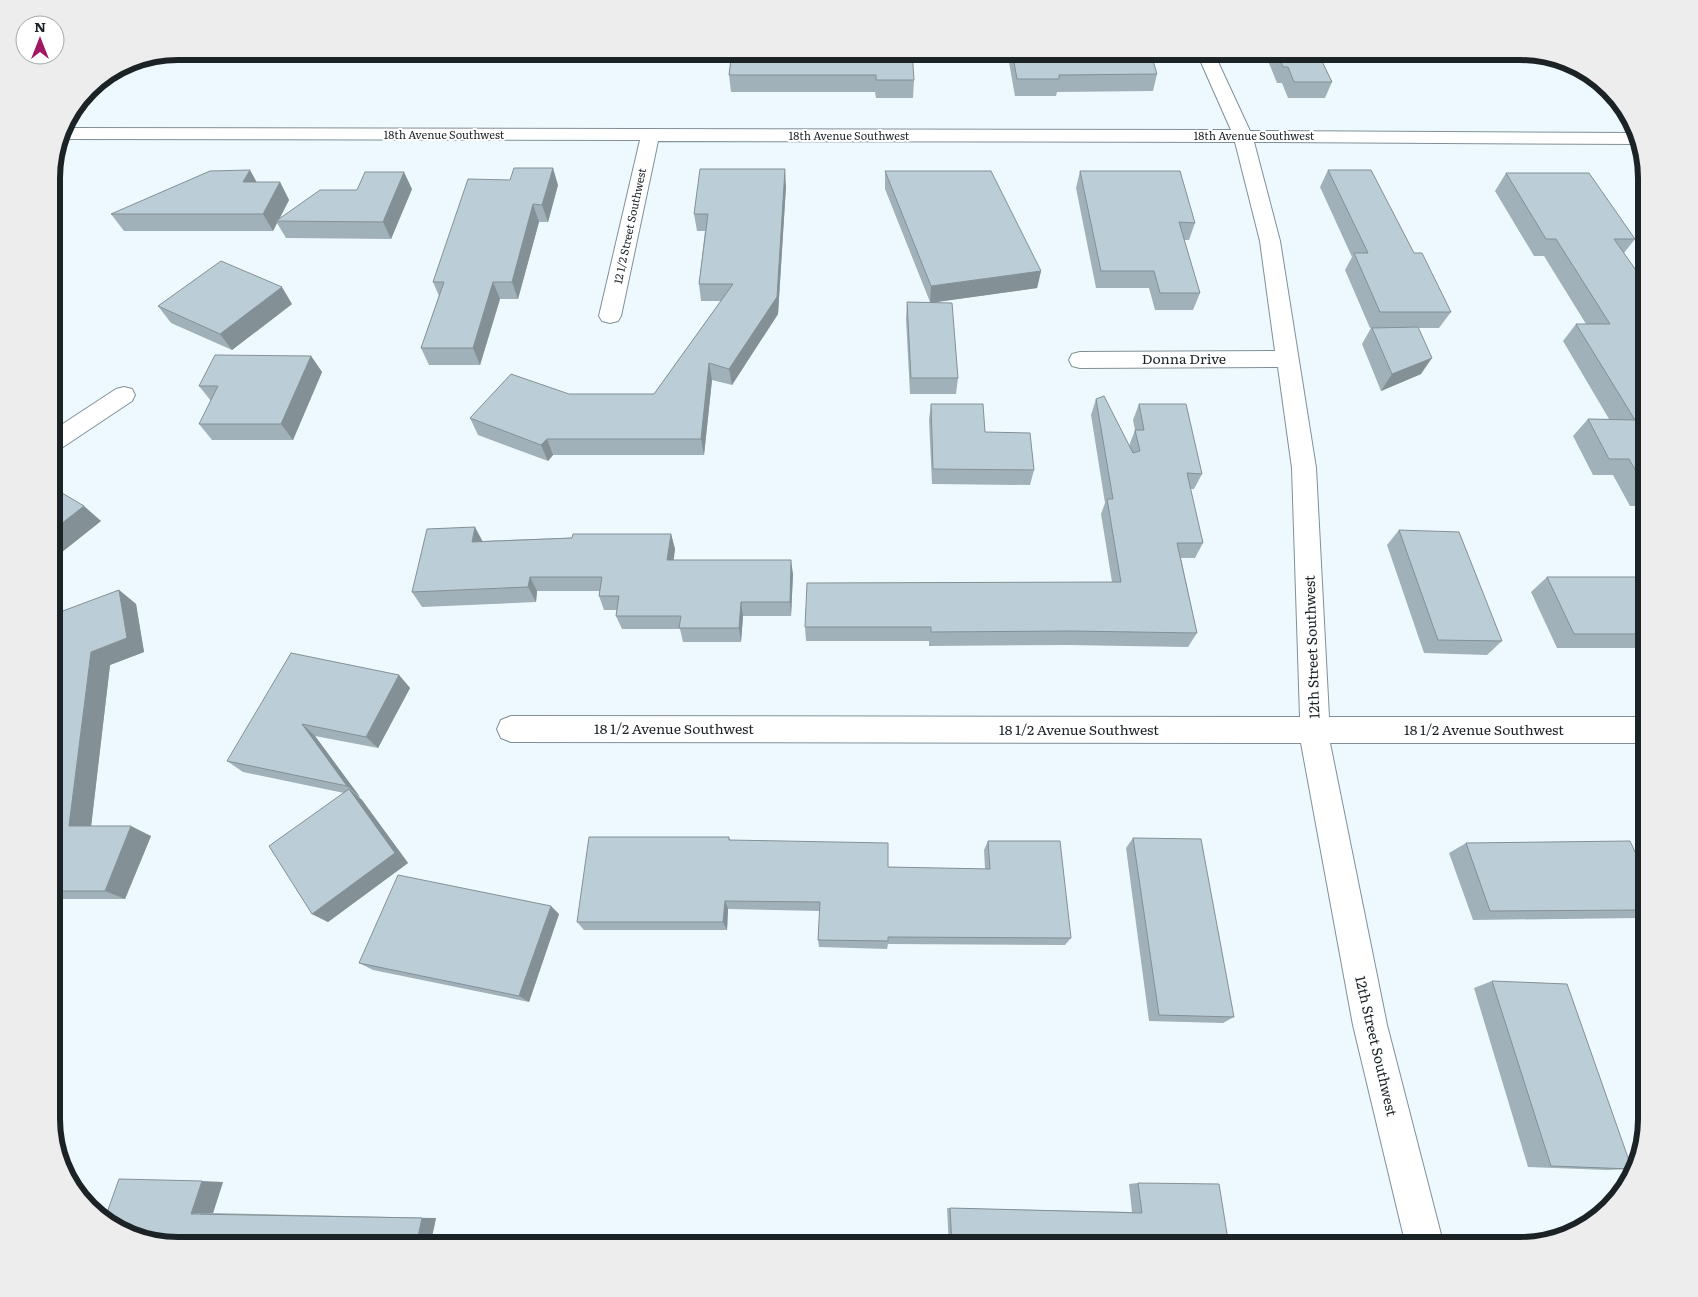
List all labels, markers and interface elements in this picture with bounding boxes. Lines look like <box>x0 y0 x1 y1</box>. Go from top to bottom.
north arrow <box>15 15 65 65</box>
text: N <box>34 16 46 36</box>
street label: 18th Avenue Southwest <box>384 126 505 142</box>
street label: 18th Avenue Southwest <box>789 127 910 143</box>
street label: 18th Avenue Southwest <box>1194 127 1315 143</box>
street label: 12 1/2 Street Southwest <box>609 166 649 285</box>
street label: Donna Drive <box>1142 348 1226 368</box>
street label: 12th Street Southwest <box>1298 575 1323 719</box>
street label: 18 1/2 Avenue Southwest <box>594 718 754 738</box>
street label: 18 1/2 Avenue Southwest <box>999 719 1159 739</box>
street label: 18 1/2 Avenue Southwest <box>1404 719 1564 739</box>
street label: 12th Street Southwest <box>1351 974 1403 1118</box>

